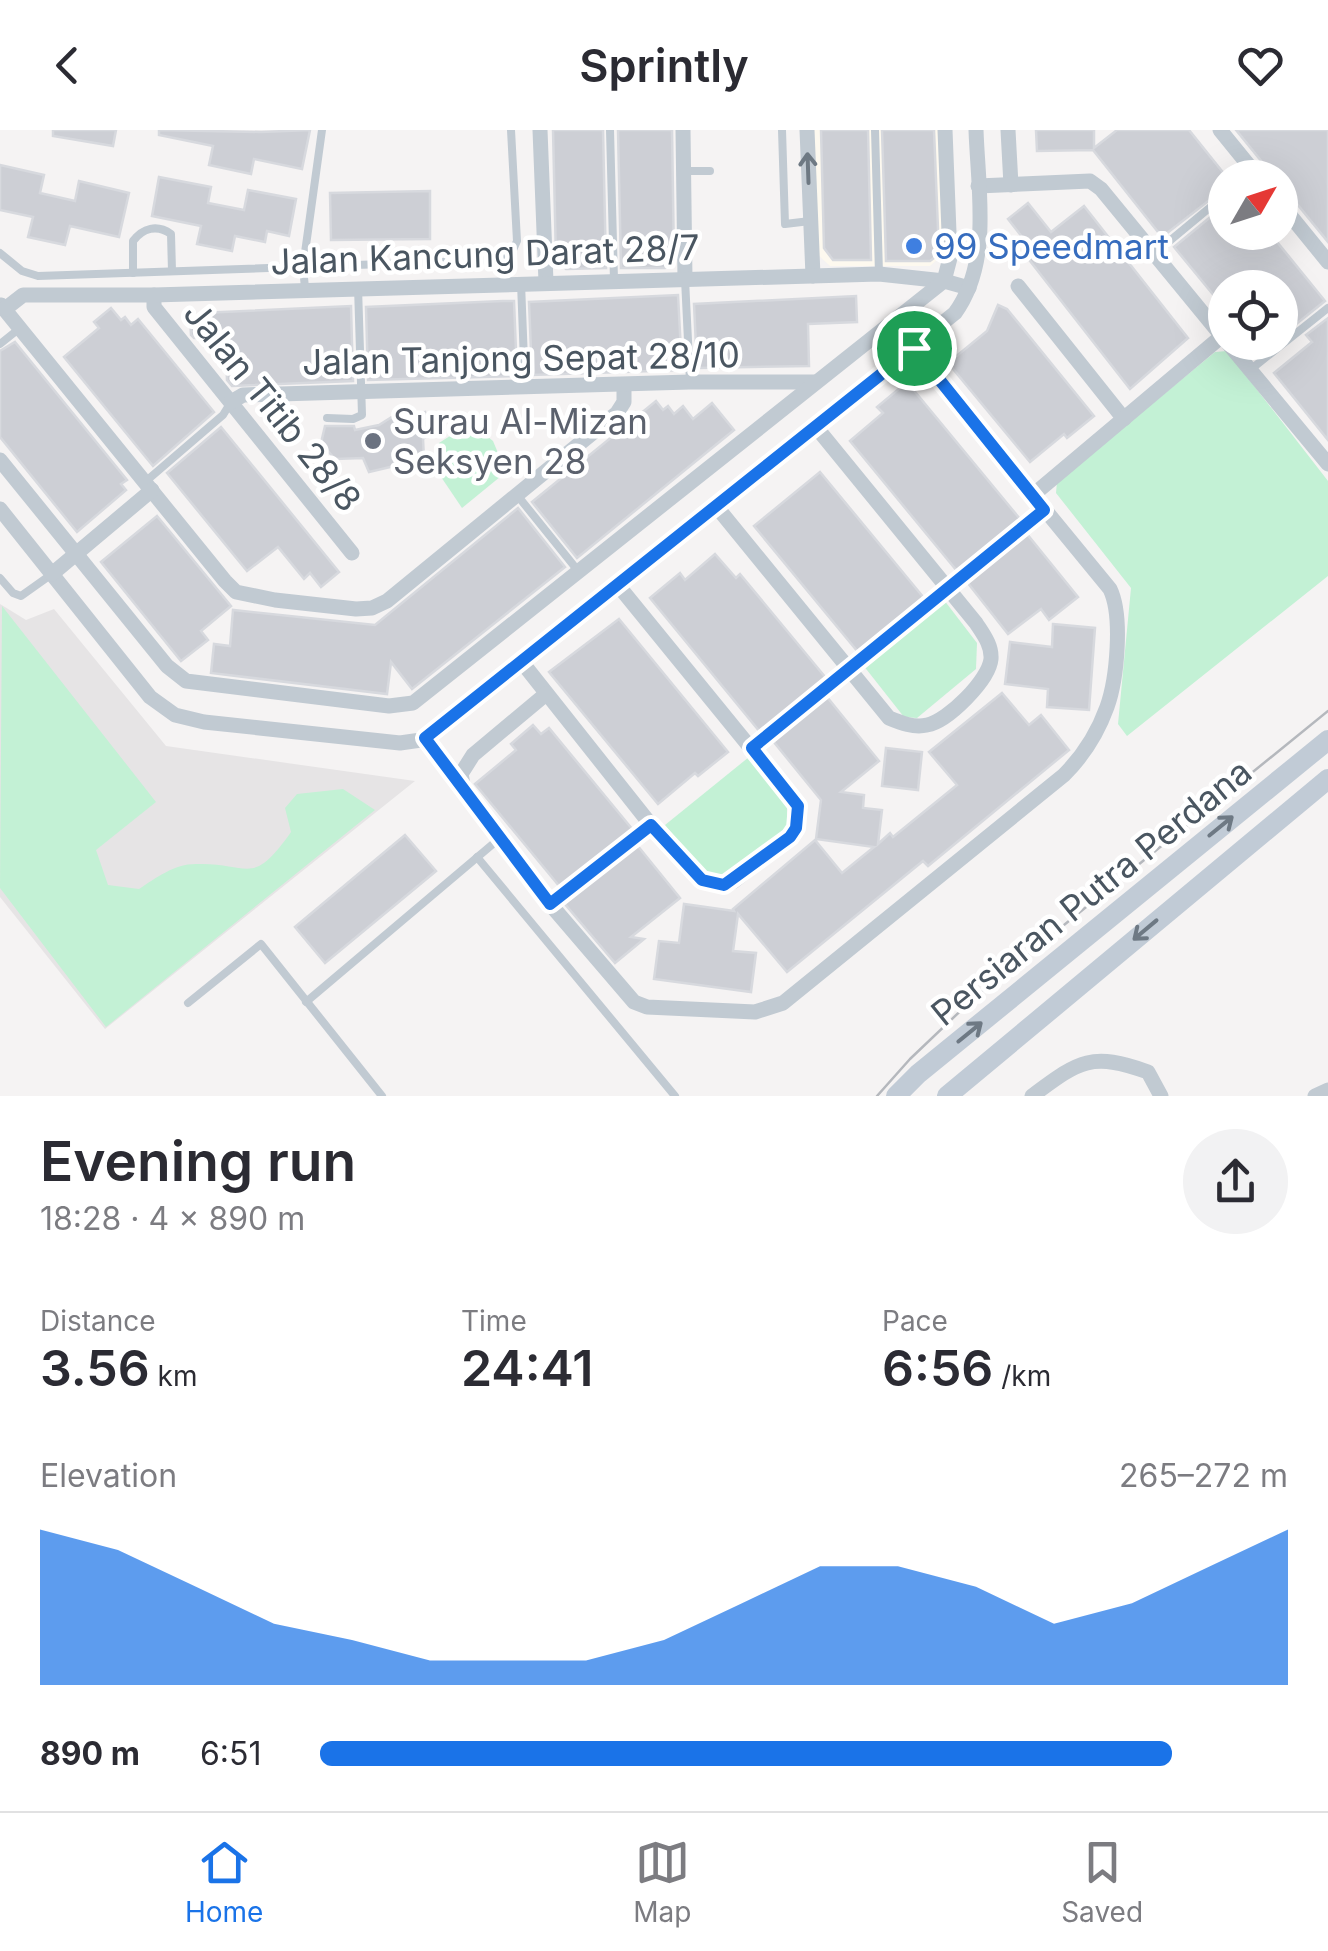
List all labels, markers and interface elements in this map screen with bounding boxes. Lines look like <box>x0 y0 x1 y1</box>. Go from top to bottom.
icon: back <box>40 38 95 93</box>
text: Sprintly <box>579 38 749 93</box>
icon: heart <box>1233 38 1288 93</box>
one-way arrow <box>798 152 817 184</box>
north arrow <box>1208 160 1298 250</box>
map controls <box>1208 160 1298 360</box>
place label: 99 Speedmart <box>934 225 1169 267</box>
street label: Jalan Kancung Darat 28/7 <box>270 226 700 282</box>
marker: 99 Speedmart <box>903 235 925 257</box>
button: locate <box>1208 270 1298 360</box>
street label: Jalan Titib 28/8 <box>176 293 370 519</box>
pin <box>872 306 957 391</box>
icon: arrive <box>887 321 942 376</box>
street label: Jalan Tanjong Sepat 28/10 <box>302 333 740 383</box>
place label: Surau Al-Mizan Seksyen 28 <box>393 400 648 482</box>
marker: Surau Al-Mizan Seksyen 28 <box>362 430 384 452</box>
street label: Persiaran Putra Perdana <box>923 750 1259 1034</box>
one-way arrow <box>1208 816 1234 838</box>
one-way arrow <box>1132 919 1158 941</box>
one-way arrow <box>956 1021 982 1043</box>
text: Evening run <box>40 1128 356 1194</box>
button: share <box>1183 1129 1288 1234</box>
text: 18:28 · 4 × 890 m <box>40 1199 305 1238</box>
text: Distance <box>40 1304 156 1338</box>
text: Time <box>461 1304 527 1338</box>
text: Pace <box>882 1304 948 1338</box>
text: 3.56 <box>40 1338 150 1398</box>
text: 24:41 <box>461 1338 593 1398</box>
text: 6:56 <box>882 1338 993 1398</box>
text: km <box>150 1359 197 1393</box>
text: /km <box>993 1359 1051 1393</box>
text: Elevation <box>40 1456 177 1495</box>
text: 265–272 m <box>1119 1456 1288 1495</box>
text: 890 m <box>40 1734 140 1773</box>
text: 6:51 <box>200 1734 262 1773</box>
tab: Home <box>185 1835 263 1929</box>
tab: Map <box>633 1835 691 1929</box>
tab: Saved <box>1061 1835 1143 1929</box>

